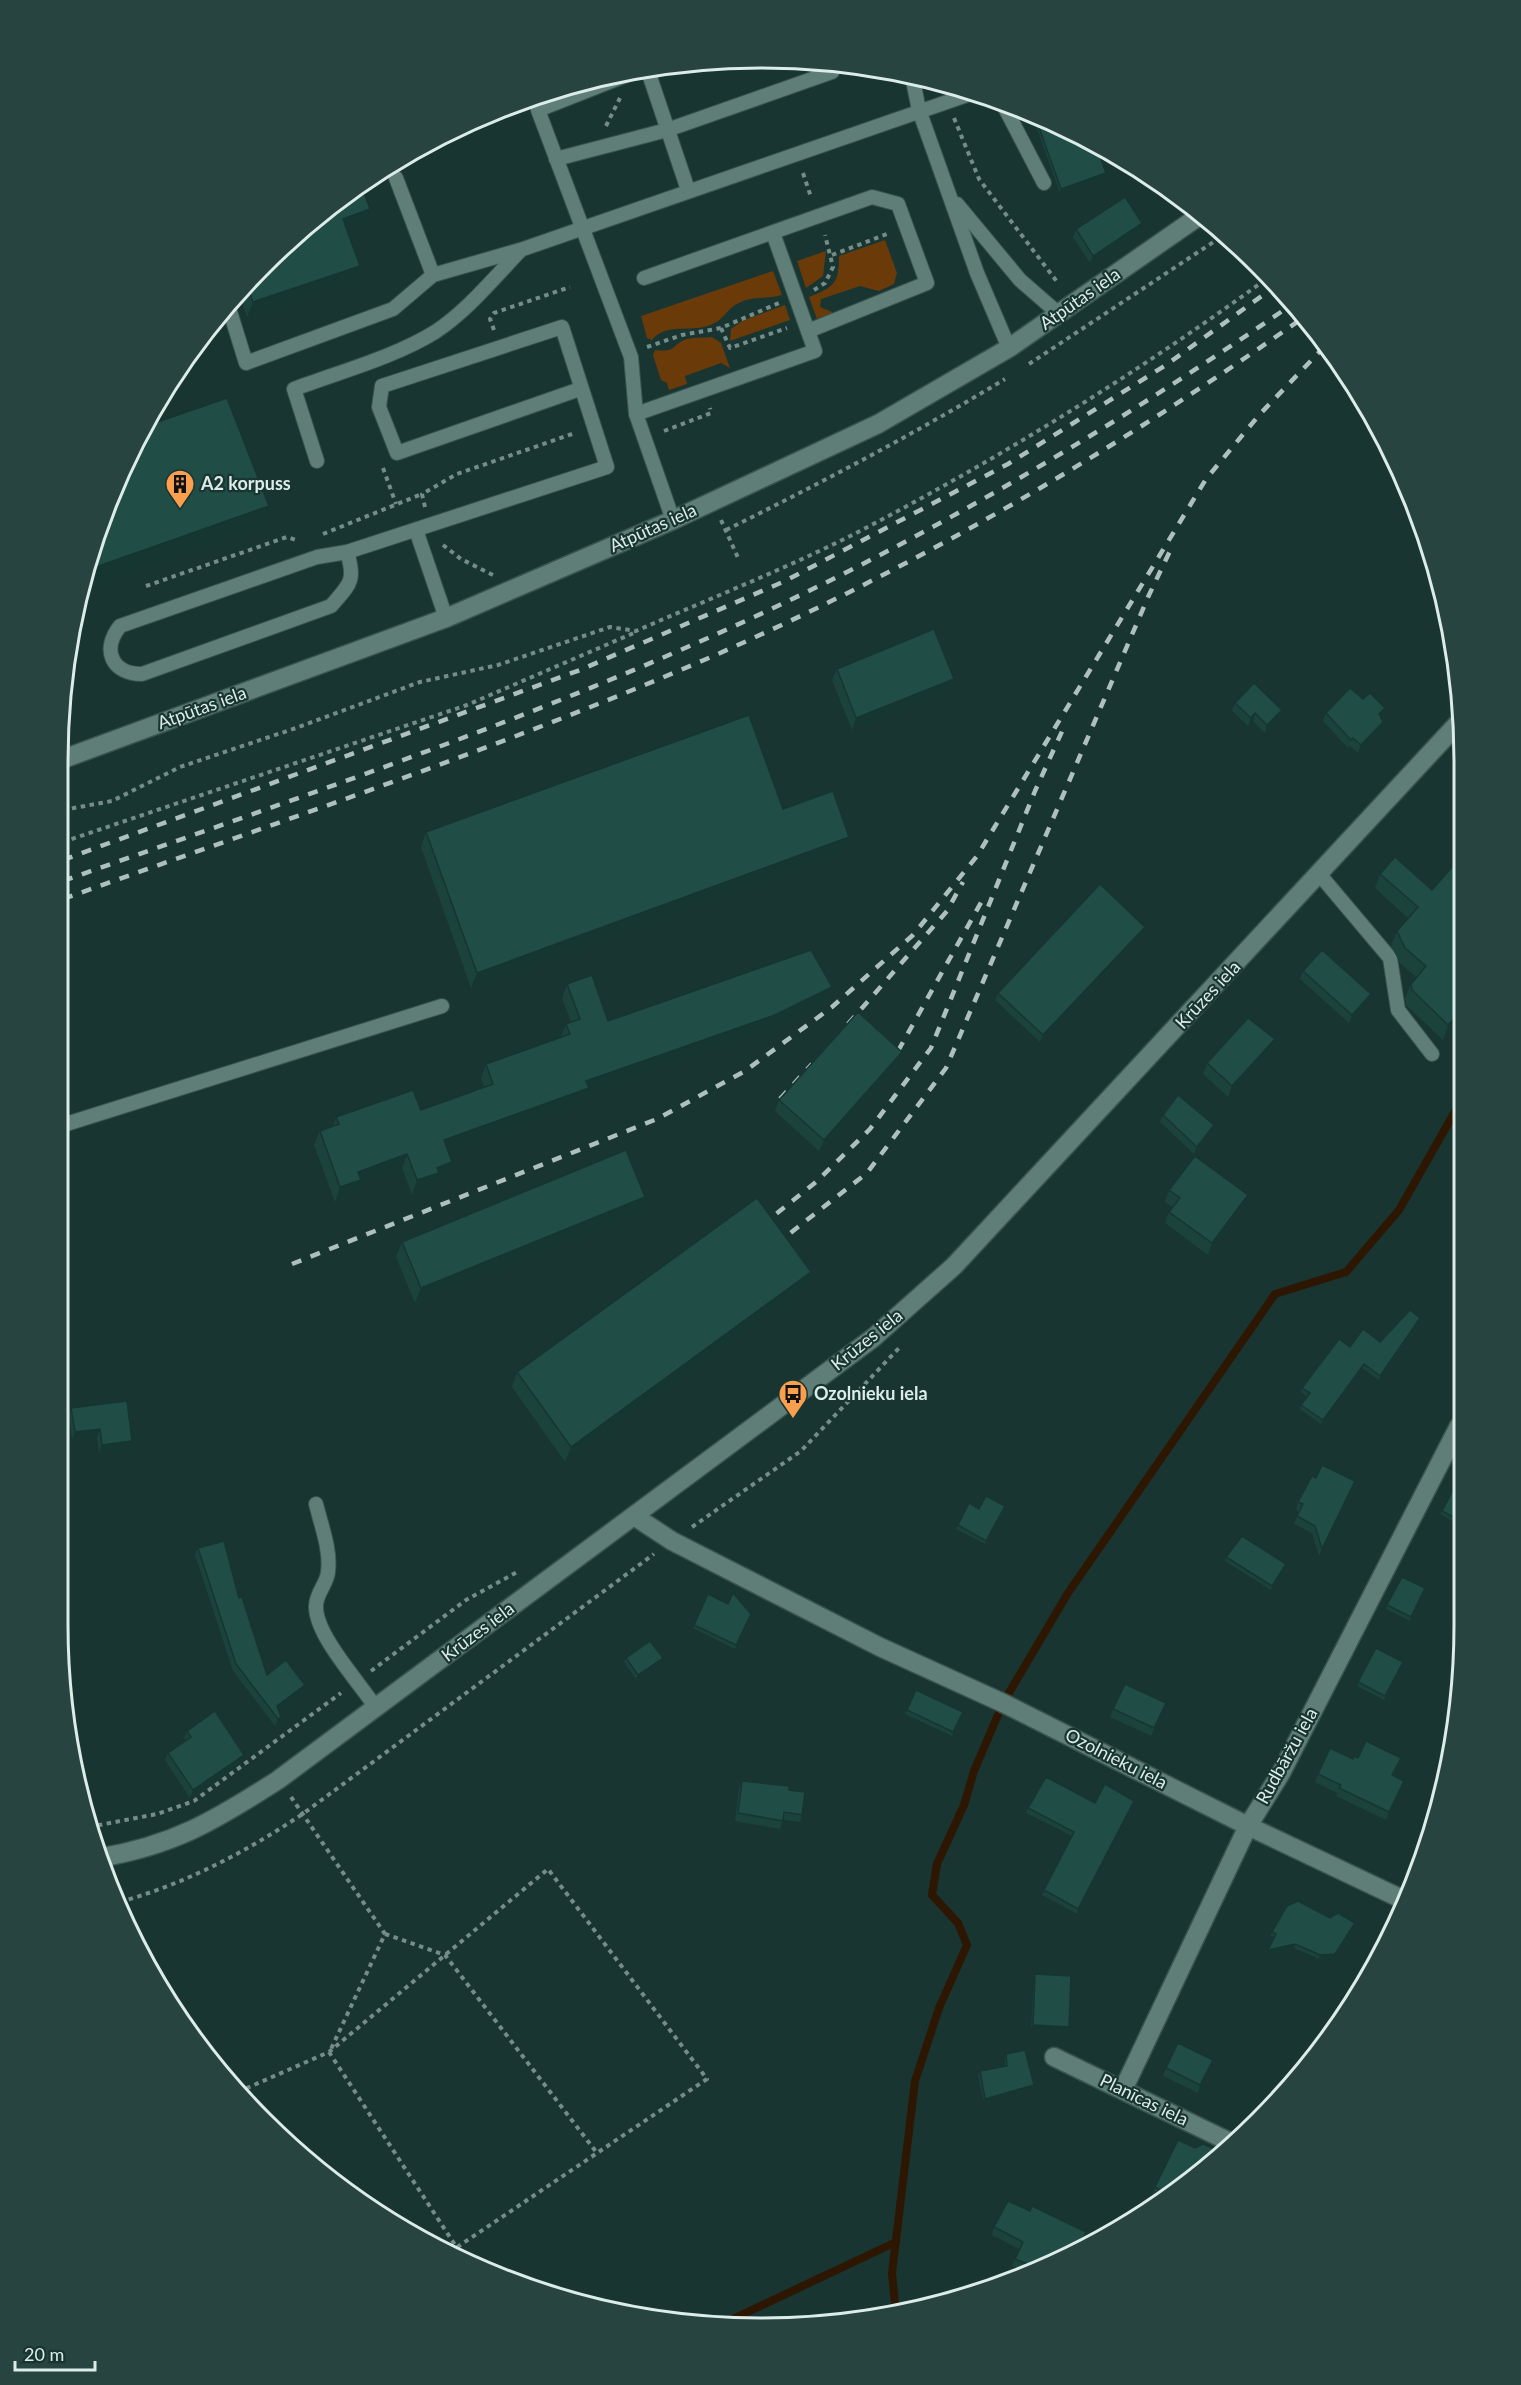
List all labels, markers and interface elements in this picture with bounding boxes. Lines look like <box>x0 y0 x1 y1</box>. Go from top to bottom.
street label: Atpūtas iela <box>1035 262 1124 334</box>
building icon: A2 korpuss <box>164 468 196 510</box>
place label: A2 korpuss <box>200 472 291 494</box>
street label: Atpūtas iela <box>606 498 700 556</box>
street label: Atpūtas iela <box>154 681 249 733</box>
street label: Krūzes iela <box>1170 956 1244 1033</box>
street label: Krūzes iela <box>826 1304 906 1375</box>
bus stop icon: Ozolnieku iela <box>777 1378 809 1420</box>
place label: Ozolnieku iela <box>814 1382 928 1404</box>
street label: Krūzes iela <box>437 1597 518 1666</box>
street label: Rudbāržu iela <box>1251 1704 1322 1807</box>
street label: Ozolnieku iela <box>1062 1723 1171 1793</box>
street label: Planīcas iela <box>1097 2068 1192 2130</box>
scale bar <box>15 2334 94 2372</box>
text: 20 m <box>24 2343 64 2365</box>

